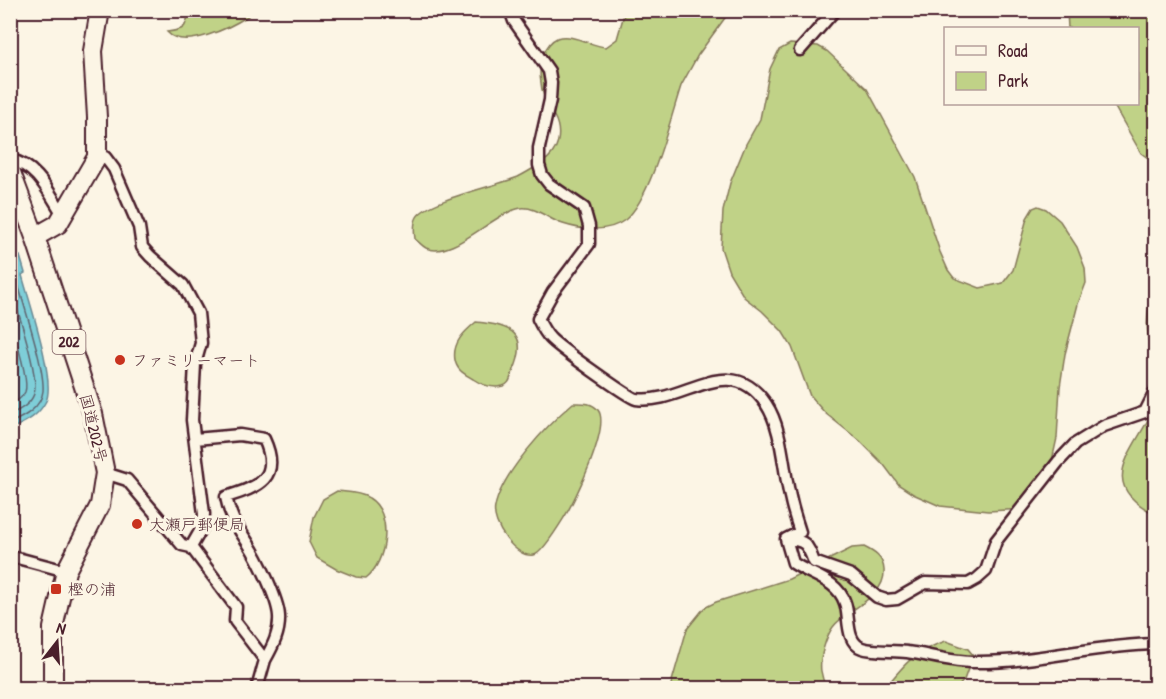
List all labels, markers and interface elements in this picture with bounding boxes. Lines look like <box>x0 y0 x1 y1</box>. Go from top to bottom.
legend <box>944 27 1139 105</box>
text: Road <box>998 38 1028 63</box>
text: Park <box>998 68 1029 93</box>
road number: 202 <box>52 330 86 354</box>
place label: ファミリーマート <box>132 349 260 371</box>
marker: ファミリーマート <box>113 353 127 367</box>
street label: 国道202号 <box>75 391 113 465</box>
place label: 大瀬戸郵便局 <box>149 513 245 535</box>
marker: 大瀬戸郵便局 <box>130 517 144 531</box>
place label: 樫の浦 <box>68 578 116 600</box>
marker: 樫の浦 <box>49 582 63 596</box>
north arrow <box>27 612 87 672</box>
text: N <box>54 616 69 640</box>

